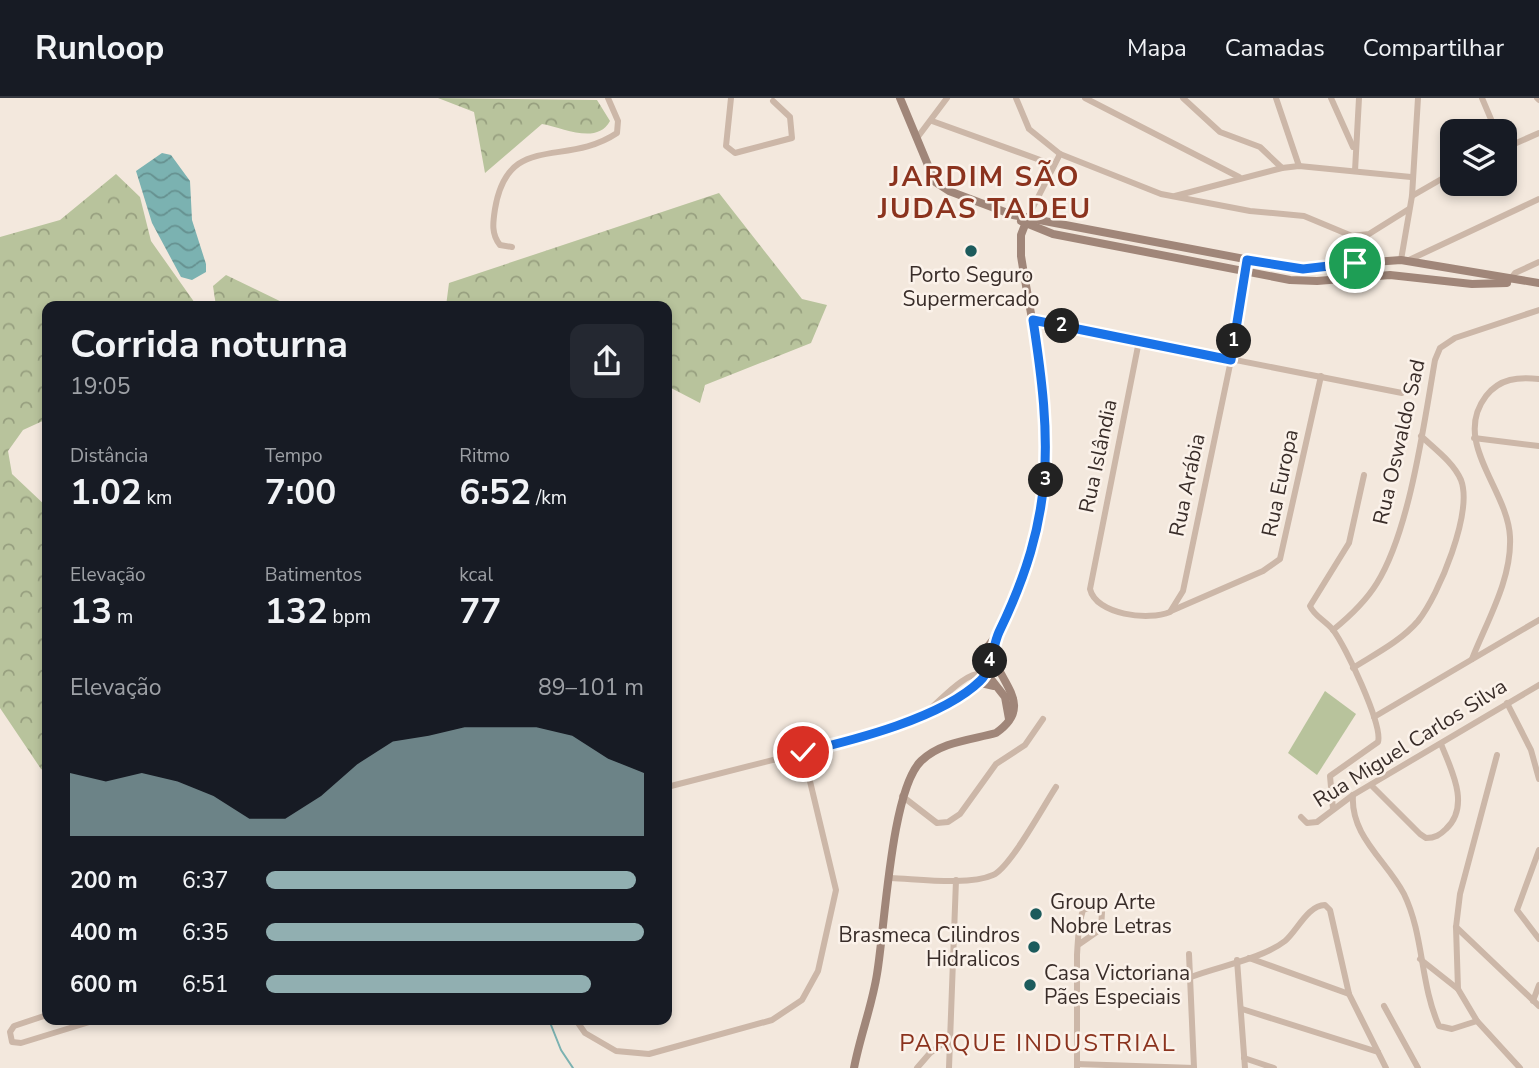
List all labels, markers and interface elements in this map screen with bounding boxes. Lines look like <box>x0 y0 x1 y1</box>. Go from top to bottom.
text: Runloop <box>35 26 164 71</box>
text: Mapa <box>1127 32 1187 64</box>
text: Camadas <box>1225 32 1325 64</box>
text: Compartilhar <box>1363 32 1504 64</box>
map controls <box>1440 119 1517 196</box>
button: layers <box>1440 119 1517 196</box>
district label: JARDIM SÃO JUDAS TADEU <box>877 158 1092 228</box>
pin <box>1325 233 1385 293</box>
marker: Porto Seguro Supermercado <box>963 243 979 259</box>
icon: arrive <box>1336 244 1374 282</box>
place label: Porto Seguro Supermercado <box>903 261 1039 313</box>
pin: 2 <box>1044 308 1080 344</box>
text: 2 <box>1056 312 1067 338</box>
text: Corrida noturna <box>70 319 348 370</box>
button: share <box>570 324 644 398</box>
pin: 1 <box>1216 324 1252 358</box>
text: 1 <box>1228 327 1239 353</box>
street label: Rua Oswaldo Sad <box>1366 357 1432 527</box>
text: 19:05 <box>70 371 130 402</box>
street label: Rua Islândia <box>1072 397 1124 515</box>
street label: Rua Europa <box>1255 427 1305 539</box>
street label: Rua Arábia <box>1162 431 1212 539</box>
text: Distância <box>70 443 148 469</box>
text: Tempo <box>265 443 323 469</box>
text: Ritmo <box>459 443 510 469</box>
pin: 3 <box>1028 462 1064 498</box>
text: 3 <box>1040 466 1051 492</box>
text: 1.02 <box>70 469 142 516</box>
text: 7:00 <box>265 469 336 516</box>
text: 6:52 <box>459 469 531 516</box>
text: km <box>142 485 172 511</box>
text: /km <box>531 485 567 511</box>
text: Elevação <box>70 562 146 588</box>
text: Batimentos <box>265 562 362 588</box>
text: kcal <box>459 562 493 588</box>
text: 13 <box>70 588 112 635</box>
text: 132 <box>265 588 328 635</box>
text: 77 <box>459 588 501 635</box>
text: m <box>112 604 133 630</box>
text: bpm <box>328 604 371 630</box>
pin: 4 <box>972 644 1007 678</box>
text: 4 <box>984 647 995 673</box>
text: Elevação <box>70 672 162 703</box>
text: 89–101 m <box>538 672 644 703</box>
street label: Rua Miguel Carlos Silva <box>1308 672 1512 814</box>
pin <box>773 722 833 782</box>
icon: check <box>784 733 822 771</box>
text: 200 m <box>70 865 138 896</box>
text: 6:37 <box>182 865 229 896</box>
place label: Group Arte Nobre Letras <box>1050 888 1172 940</box>
marker: Group Arte Nobre Letras <box>1028 906 1044 922</box>
text: 400 m <box>70 917 138 948</box>
text: 6:35 <box>182 917 229 948</box>
place label: Brasmeca Cilindros Hidralicos <box>838 921 1020 973</box>
marker: Brasmeca Cilindros Hidralicos <box>1026 939 1042 955</box>
place label: Casa Victoriana Pães Especiais <box>1044 959 1190 1011</box>
text: 600 m <box>70 969 138 1000</box>
text: 6:51 <box>182 969 229 1000</box>
marker: Casa Victoriana Pães Especiais <box>1022 977 1038 993</box>
district label: PARQUE INDUSTRIAL <box>899 1027 1177 1059</box>

